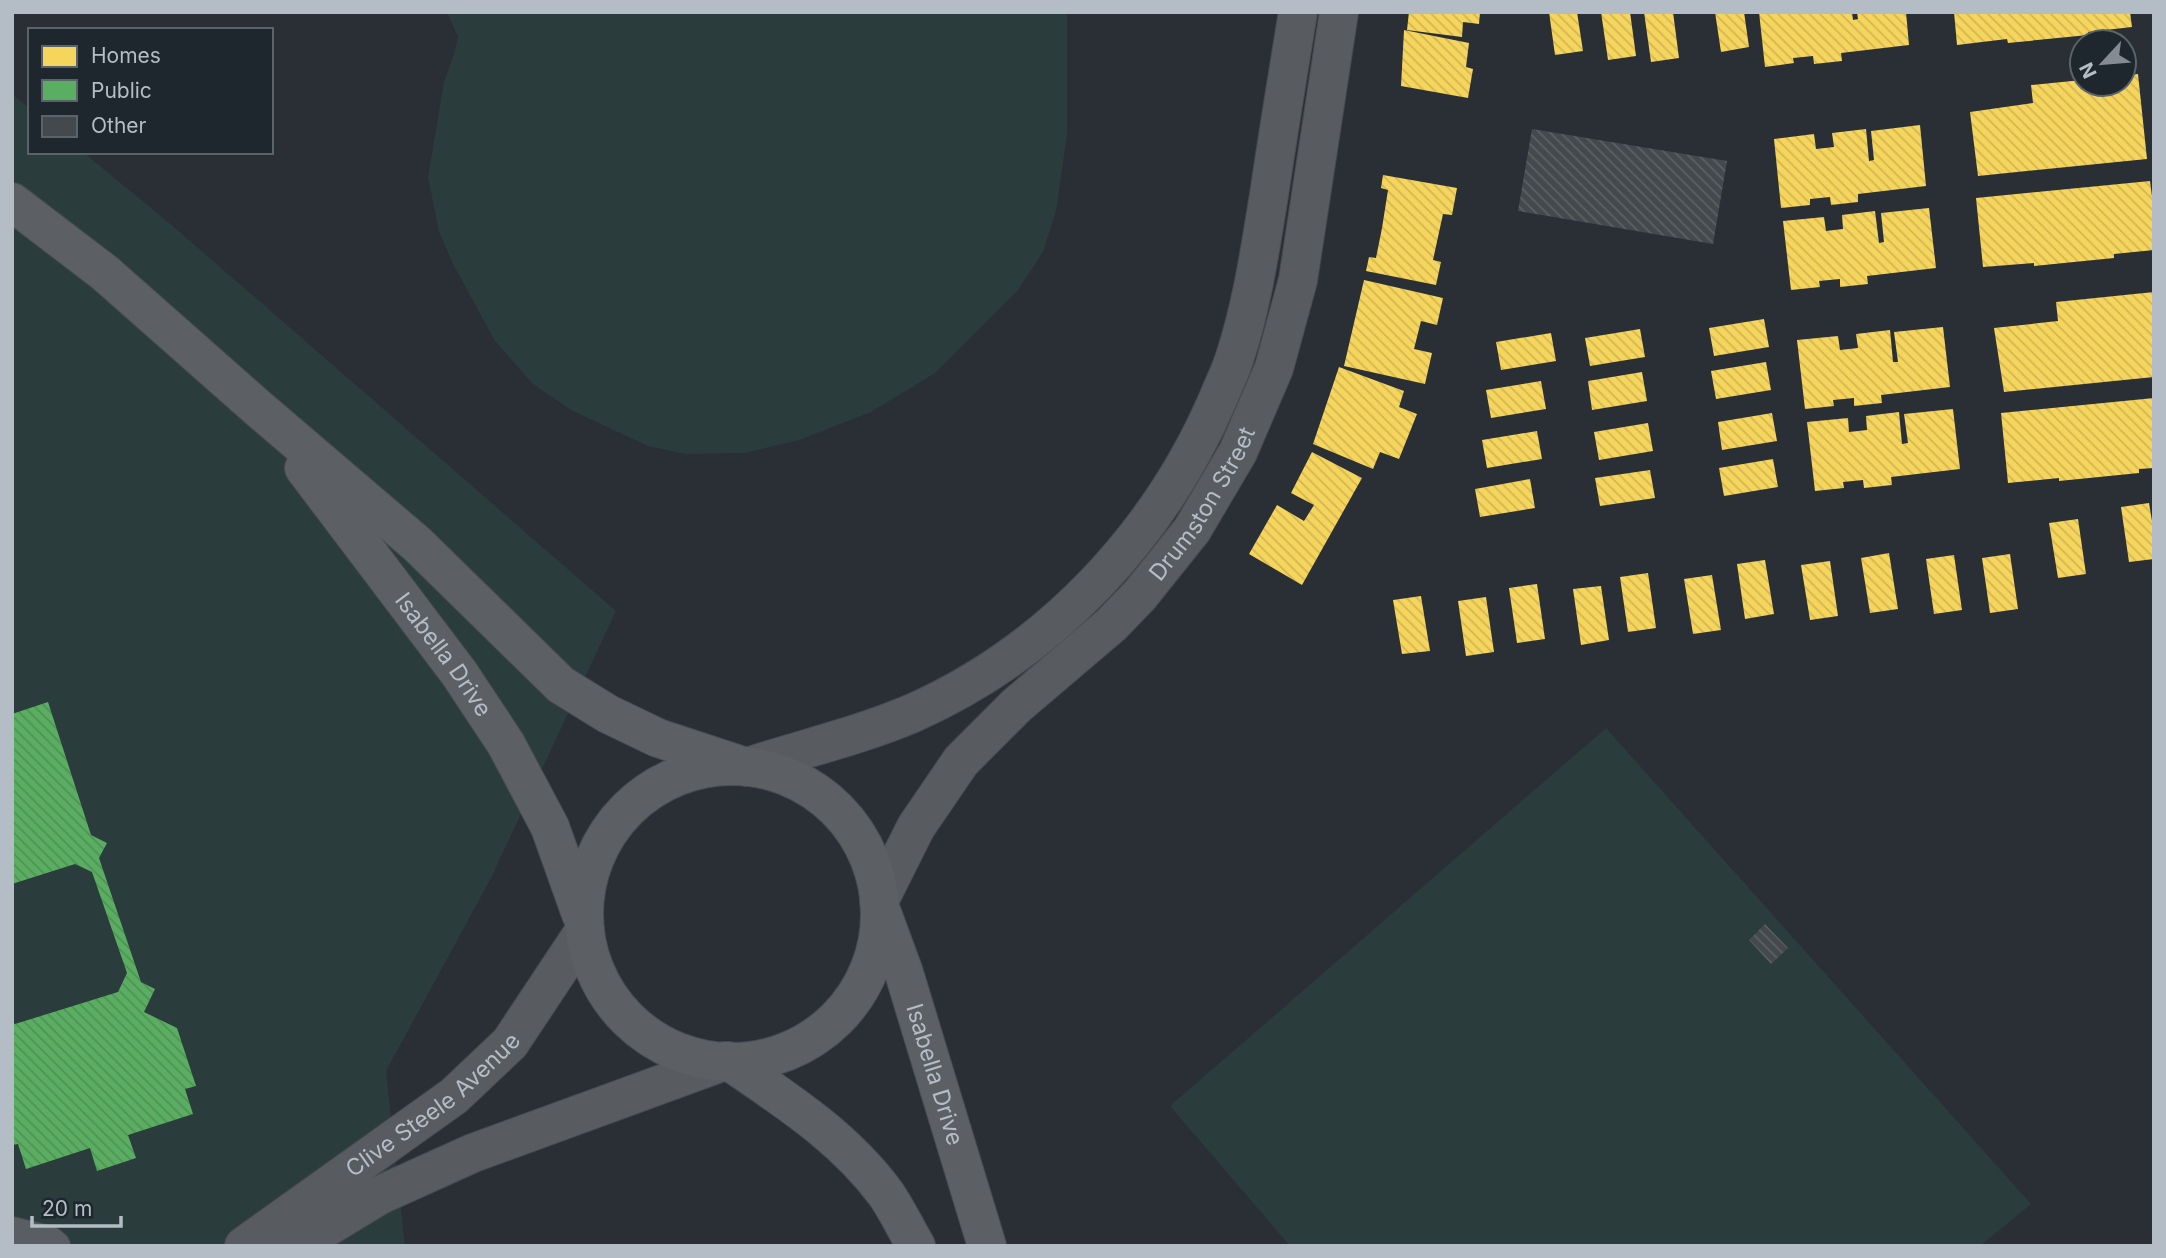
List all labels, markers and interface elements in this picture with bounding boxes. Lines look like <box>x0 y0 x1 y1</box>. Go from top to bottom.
legend <box>28 28 273 154</box>
north arrow <box>2068 28 2138 98</box>
text: Homes <box>91 43 161 68</box>
text: N <box>2075 59 2102 82</box>
text: Public <box>91 78 152 103</box>
text: Other <box>91 113 147 138</box>
street label: Drumston Street <box>1143 422 1261 586</box>
street label: Isabella Drive <box>389 587 498 722</box>
street label: Isabella Drive <box>900 1000 970 1149</box>
street label: Clive Steele Avenue <box>340 1028 526 1183</box>
scale bar <box>32 1184 121 1228</box>
text: 20 m <box>42 1196 92 1221</box>

